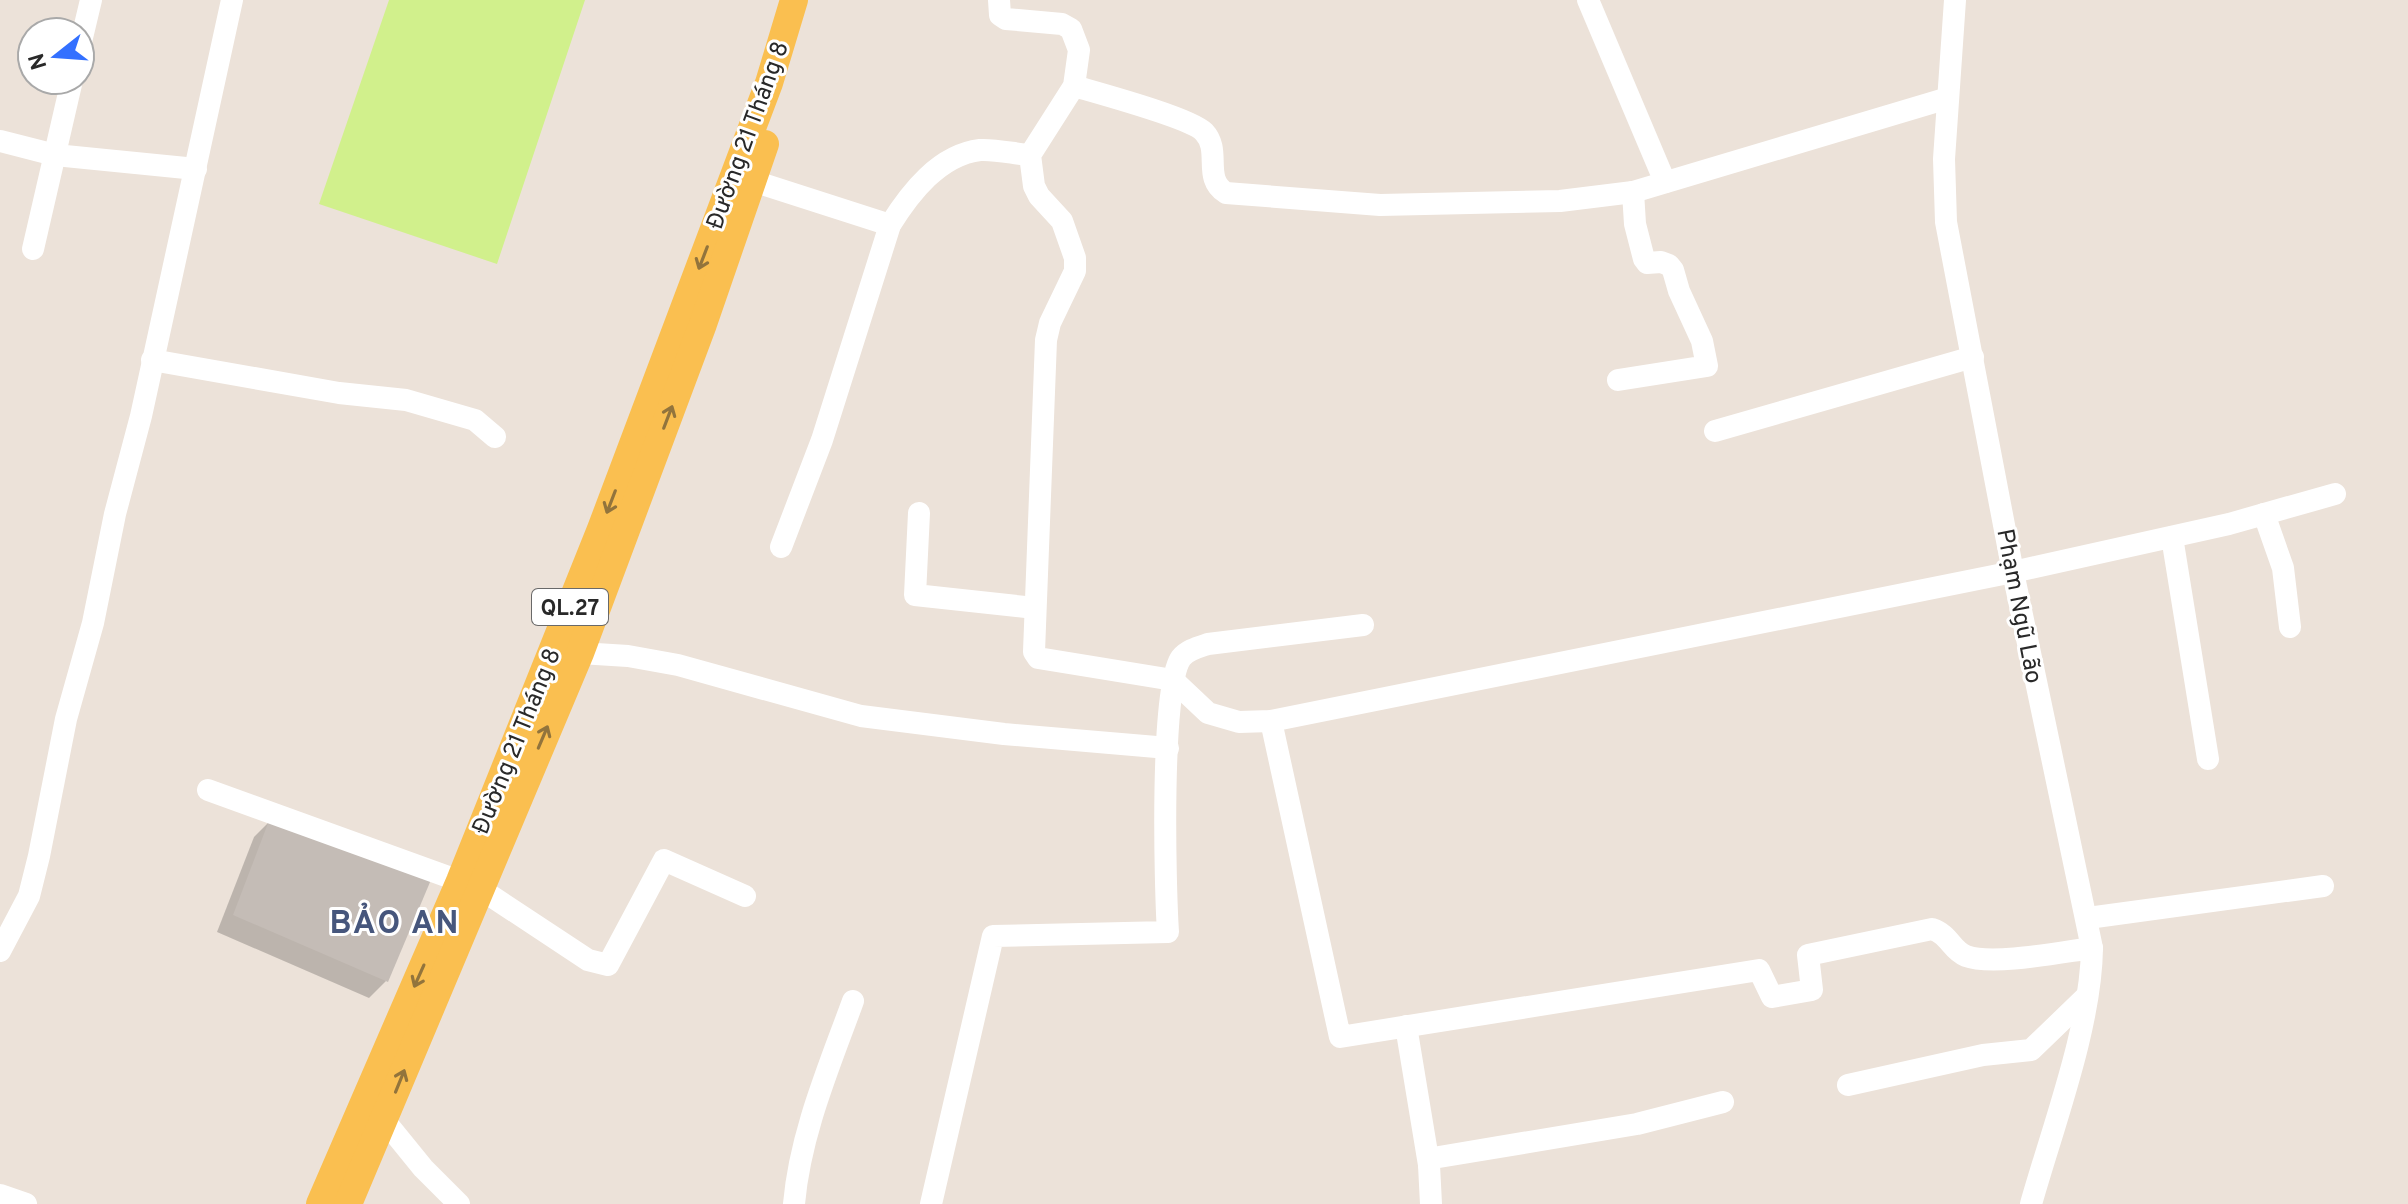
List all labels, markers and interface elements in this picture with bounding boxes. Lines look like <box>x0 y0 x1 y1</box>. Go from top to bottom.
north arrow <box>16 16 96 96</box>
street label: Đường 21 Tháng 8 <box>701 37 797 234</box>
text: N <box>24 50 54 73</box>
one-way arrow <box>695 245 709 270</box>
one-way arrow <box>662 405 676 430</box>
one-way arrow <box>603 489 618 514</box>
street label: Phạm Ngũ Lão <box>1988 527 2048 686</box>
road number: QL.27 <box>532 589 608 625</box>
street label: Đường 21 Tháng 8 <box>467 644 569 839</box>
one-way arrow <box>537 726 552 750</box>
district label: BẢO AN <box>329 902 461 945</box>
one-way arrow <box>411 964 426 988</box>
one-way arrow <box>394 1069 408 1094</box>

